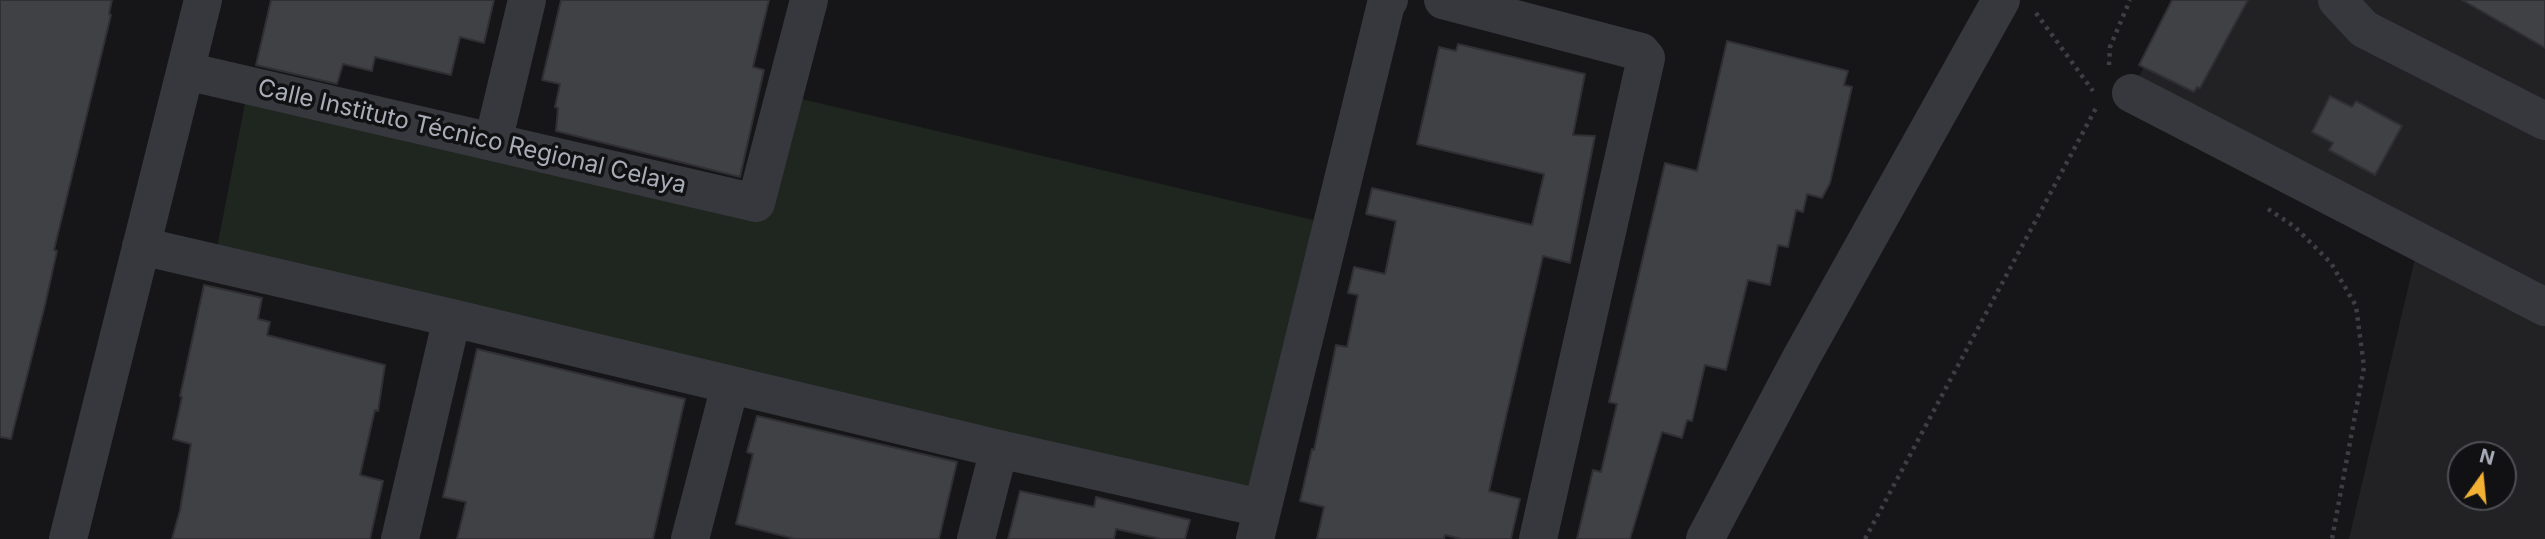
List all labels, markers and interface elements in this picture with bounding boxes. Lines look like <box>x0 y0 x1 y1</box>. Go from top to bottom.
street label: Calle Instituto Técnico Regional Celaya <box>255 74 689 200</box>
north arrow <box>2447 441 2517 511</box>
text: N <box>2477 444 2497 470</box>

